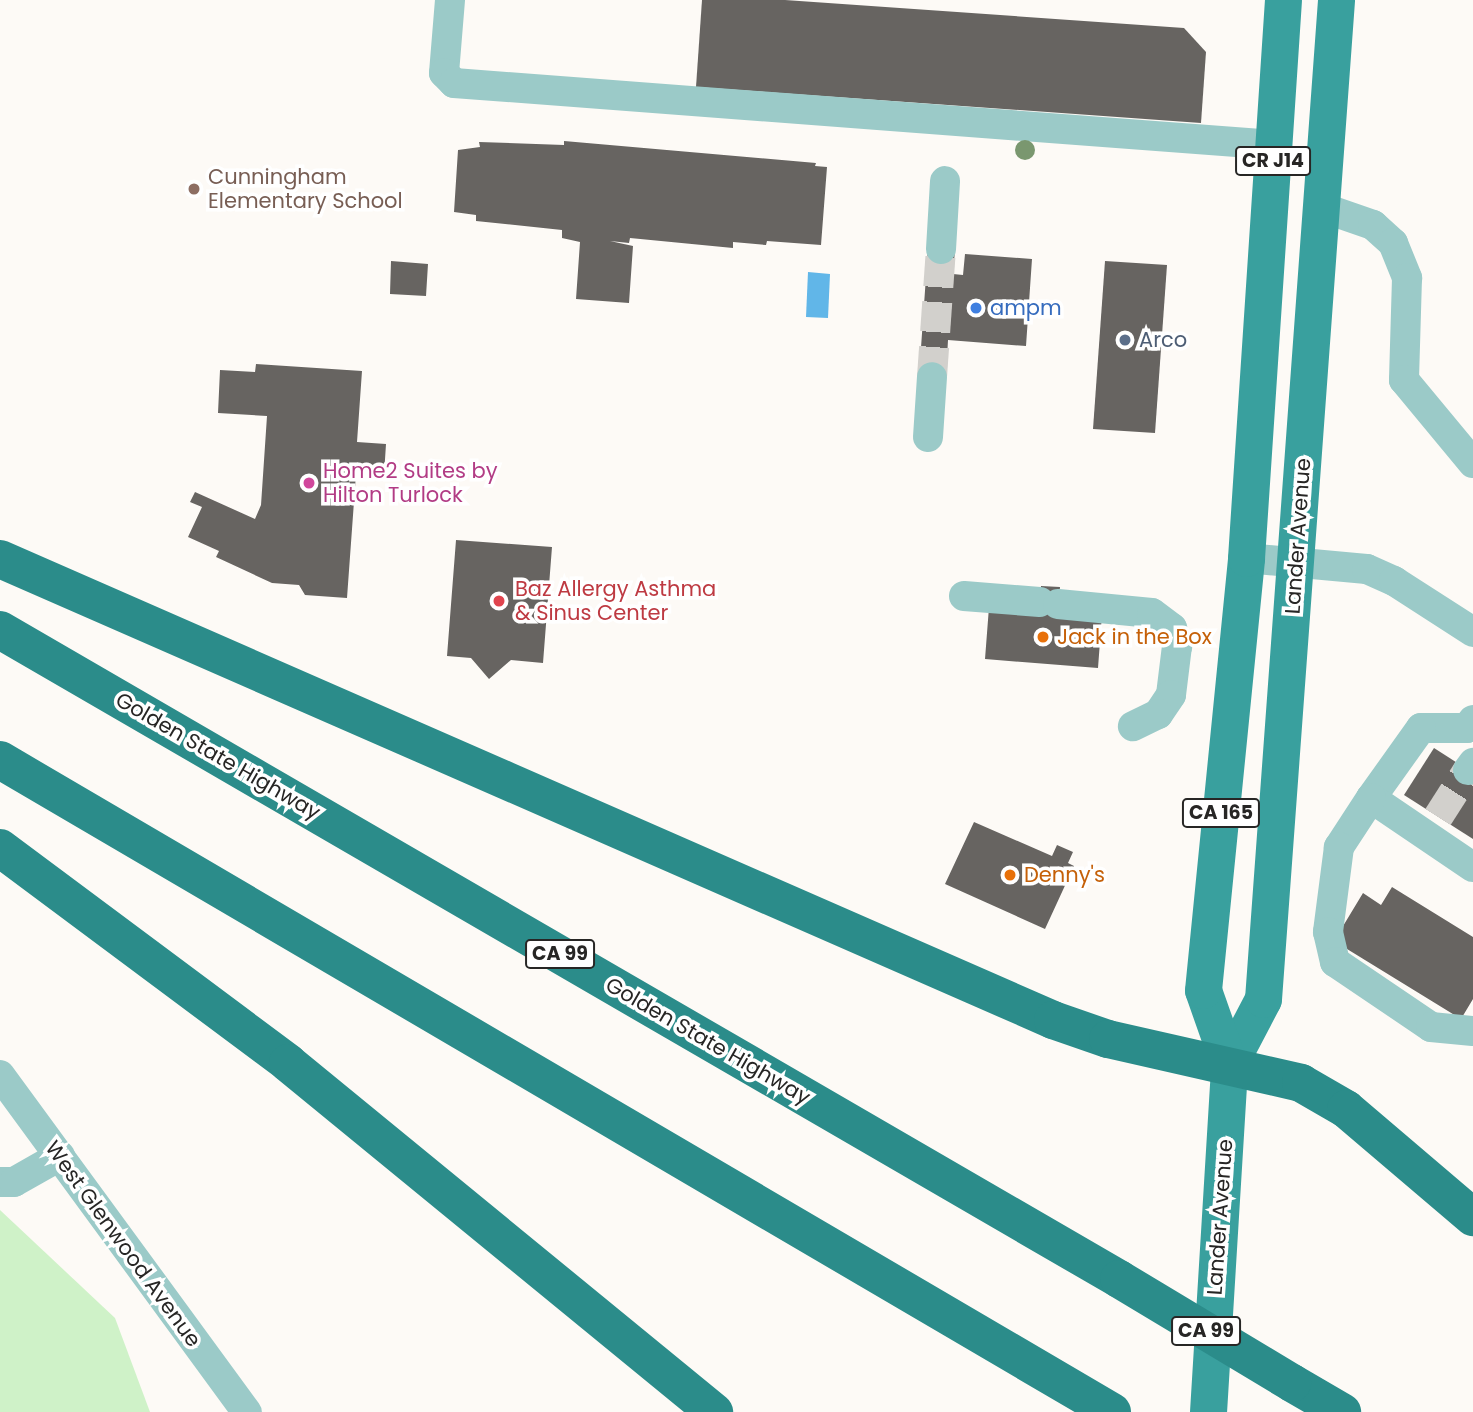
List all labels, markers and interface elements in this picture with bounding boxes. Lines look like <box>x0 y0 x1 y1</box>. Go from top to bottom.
road number: CR J14 <box>1234 146 1312 176</box>
place label: Cunningham Elementary School <box>208 164 403 214</box>
marker: Cunningham Elementary School <box>186 181 202 197</box>
place label: ampm <box>990 295 1062 321</box>
marker: ampm <box>968 300 984 316</box>
place label: Arco <box>1139 327 1187 353</box>
marker: Arco <box>1117 332 1133 348</box>
street label: Lander Avenue <box>1280 457 1316 615</box>
place label: Home2 Suites by Hilton Turlock <box>323 458 497 508</box>
marker: Home2 Suites by Hilton Turlock <box>301 475 317 491</box>
place label: Baz Allergy Asthma & Sinus Center <box>515 576 716 626</box>
marker: Baz Allergy Asthma & Sinus Center <box>489 591 509 611</box>
place label: Jack in the Box <box>1057 624 1212 650</box>
marker: Jack in the Box <box>1035 629 1051 645</box>
street label: Golden State Highway <box>111 687 325 825</box>
road number: CA 165 <box>1181 798 1261 828</box>
place label: Denny's <box>1024 862 1105 888</box>
marker: Denny's <box>1002 867 1018 883</box>
road number: CA 99 <box>525 938 595 970</box>
street label: Golden State Highway <box>601 972 815 1110</box>
street label: West Glenwood Avenue <box>40 1136 206 1352</box>
street label: Lander Avenue <box>1202 1138 1238 1296</box>
road number: CA 99 <box>1171 1316 1241 1346</box>

